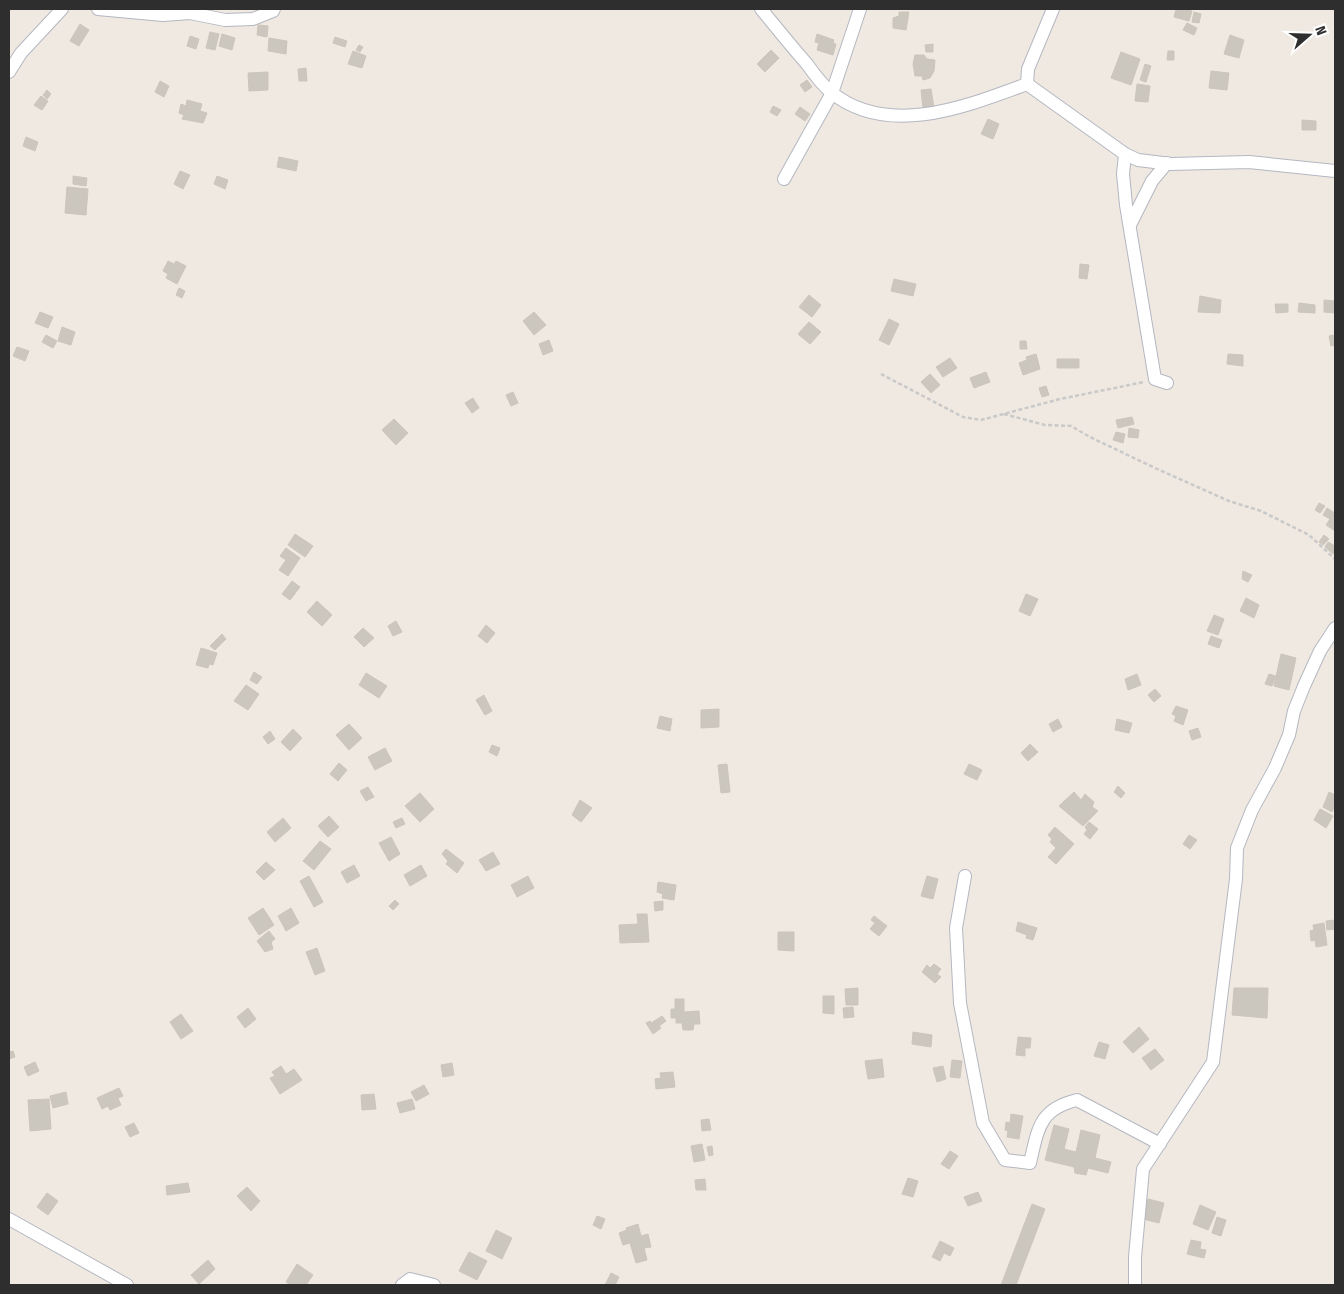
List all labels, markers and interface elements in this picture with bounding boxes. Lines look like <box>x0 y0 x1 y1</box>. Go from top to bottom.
north arrow <box>1284 10 1334 60</box>
text: N <box>1311 24 1330 38</box>

